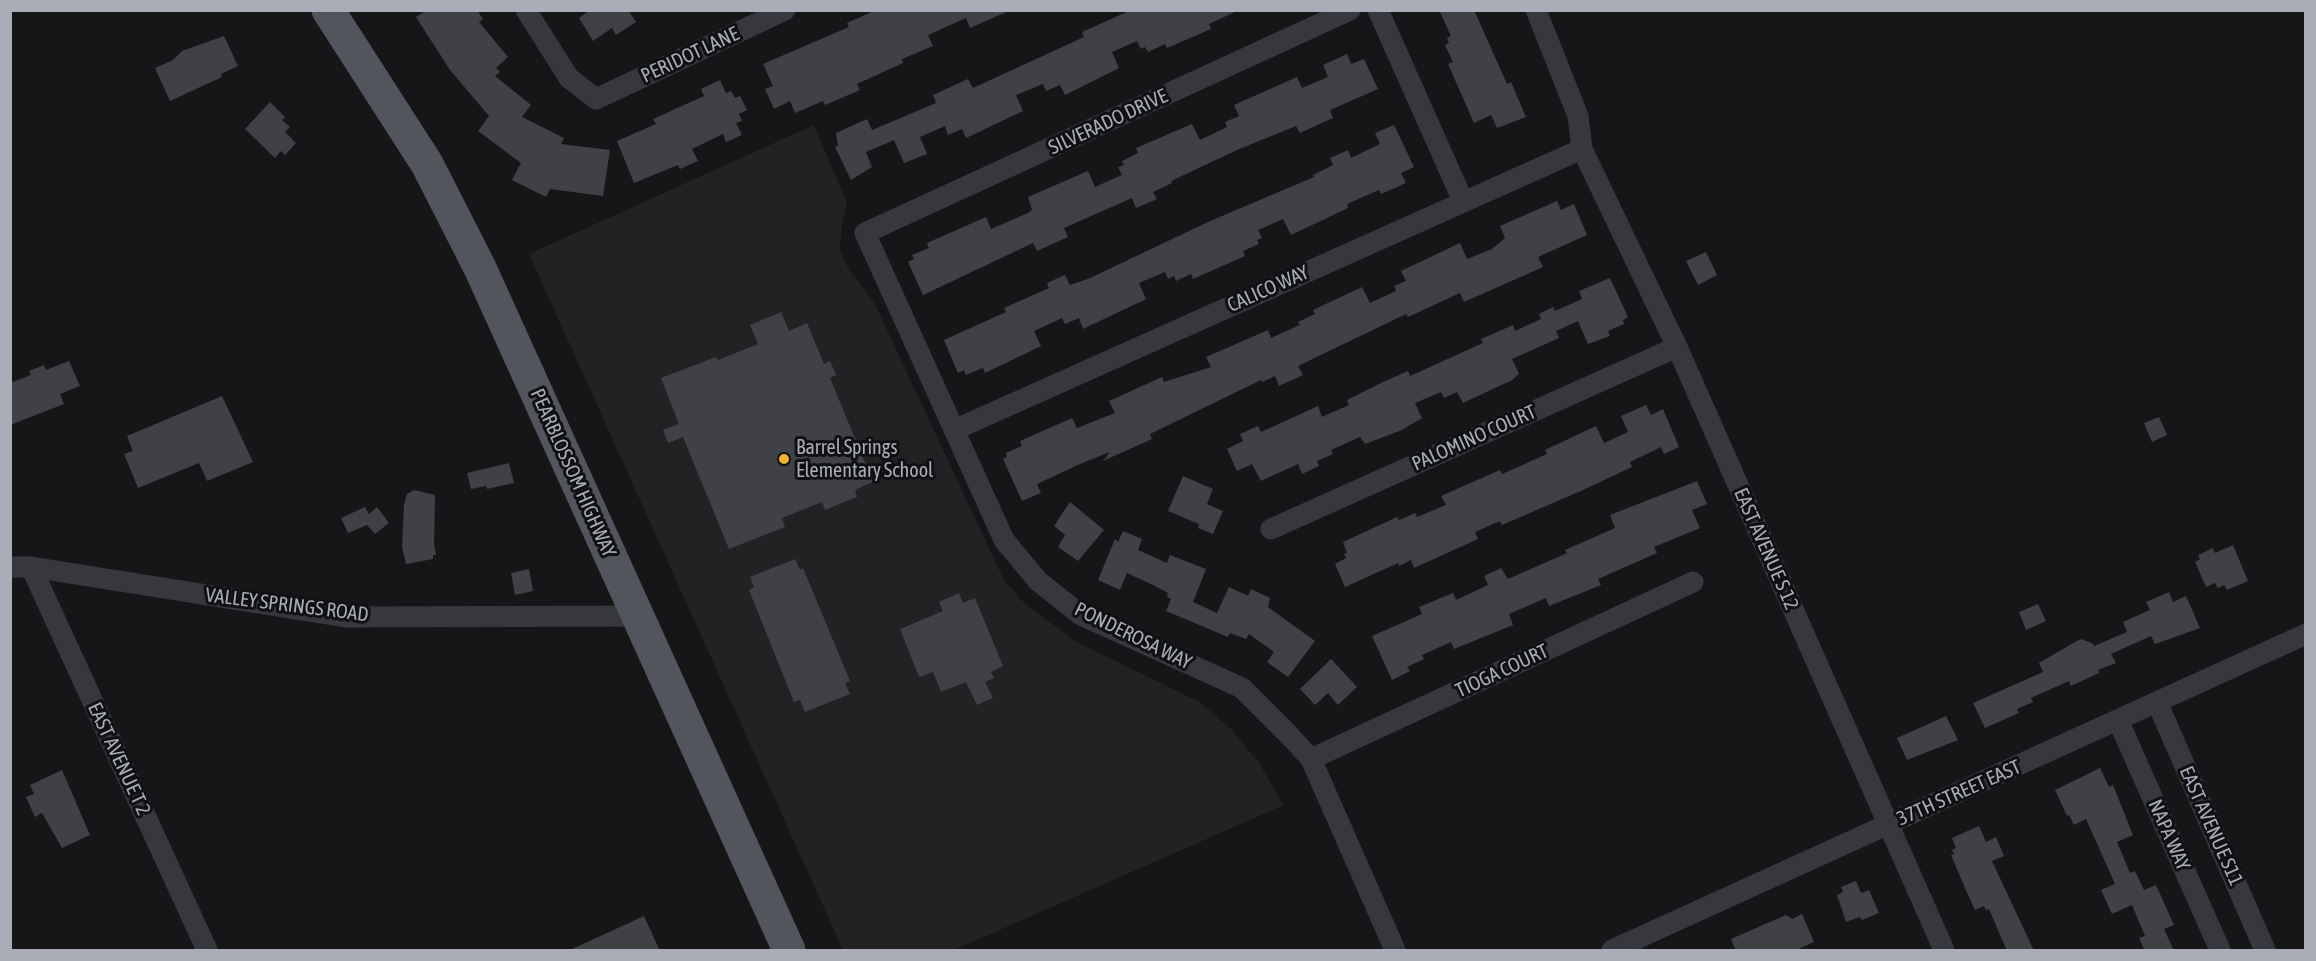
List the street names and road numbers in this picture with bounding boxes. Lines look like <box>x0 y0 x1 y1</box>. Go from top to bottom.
street label: PERIDOT LANE <box>637 22 743 88</box>
street label: SILVERADO DRIVE <box>1045 84 1171 160</box>
street label: CALICO WAY <box>1224 260 1312 318</box>
street label: PEARBLOSSOM HIGHWAY <box>525 385 621 561</box>
street label: PALOMINO COURT <box>1408 400 1540 476</box>
street label: EAST AVENUE S 12 <box>1728 484 1804 614</box>
street label: VALLEY SPRINGS ROAD <box>204 583 370 627</box>
street label: PONDEROSA WAY <box>1071 597 1195 675</box>
street label: TIOGA COURT <box>1452 639 1552 703</box>
street label: EAST AVENUE T 2 <box>82 699 156 819</box>
street label: 37TH STREET EAST <box>1893 755 2025 831</box>
street label: EAST AVENUE S11 <box>2174 763 2248 889</box>
street label: NAPA WAY <box>2143 796 2195 874</box>

